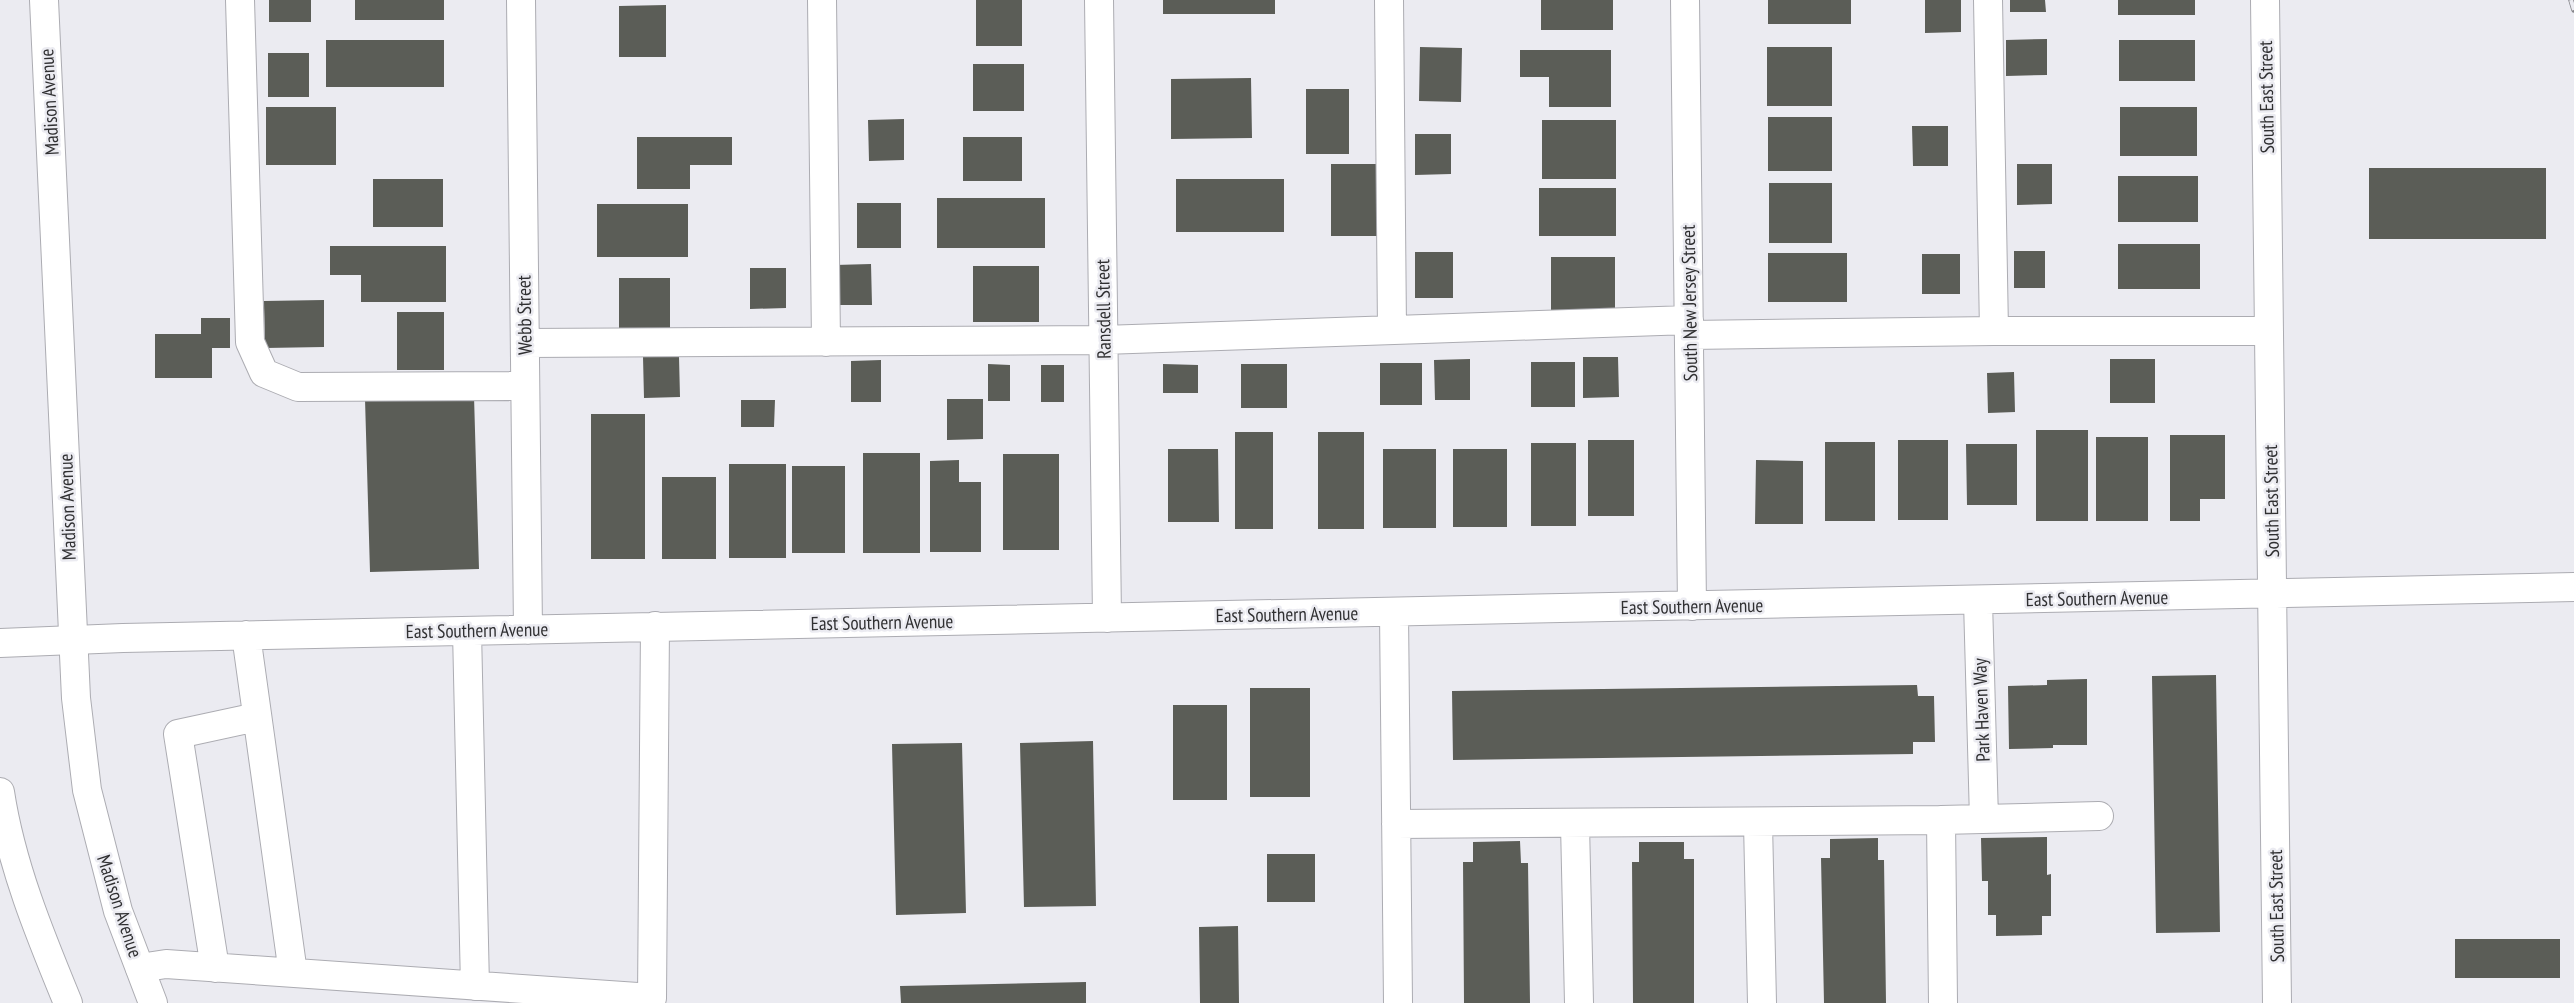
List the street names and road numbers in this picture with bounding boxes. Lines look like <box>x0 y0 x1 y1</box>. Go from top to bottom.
street label: South East Street <box>2253 40 2279 154</box>
street label: Madison Avenue <box>34 48 64 156</box>
street label: South New Jersey Street <box>1676 224 1702 381</box>
street label: Ransdell Street <box>1090 258 1116 359</box>
street label: Webb Street <box>511 274 537 355</box>
street label: South East Street <box>2258 444 2284 558</box>
street label: Madison Avenue <box>53 453 81 561</box>
street label: East Southern Avenue <box>2026 585 2169 611</box>
street label: East Southern Avenue <box>1621 593 1764 619</box>
street label: East Southern Avenue <box>1216 601 1359 627</box>
street label: East Southern Avenue <box>811 609 954 635</box>
street label: East Southern Avenue <box>406 617 549 643</box>
street label: Park Haven Way <box>1967 657 1995 762</box>
street label: South East Street <box>2263 849 2289 963</box>
street label: Madison Avenue <box>92 852 148 961</box>

